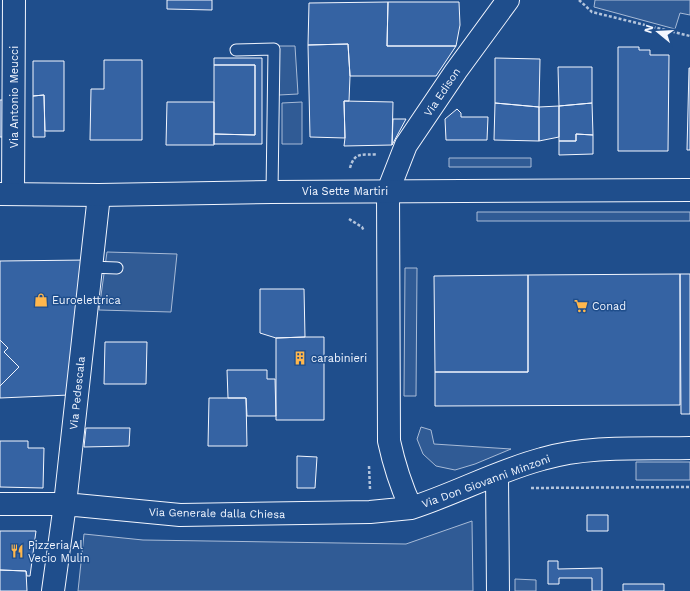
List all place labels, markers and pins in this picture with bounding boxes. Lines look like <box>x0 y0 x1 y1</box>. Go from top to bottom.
shop icon: Euroelettrica <box>33 292 49 308</box>
place label: Euroelettrica <box>52 294 121 307</box>
supermarket icon: Conad <box>573 298 589 314</box>
place label: Conad <box>592 300 626 313</box>
building icon: carabinieri <box>292 350 308 366</box>
place label: carabinieri <box>311 352 367 365</box>
place label: Pizzeria Al Vecio Mulin <box>28 539 90 565</box>
restaurant icon: Pizzeria Al Vecio Mulin <box>9 543 25 559</box>

